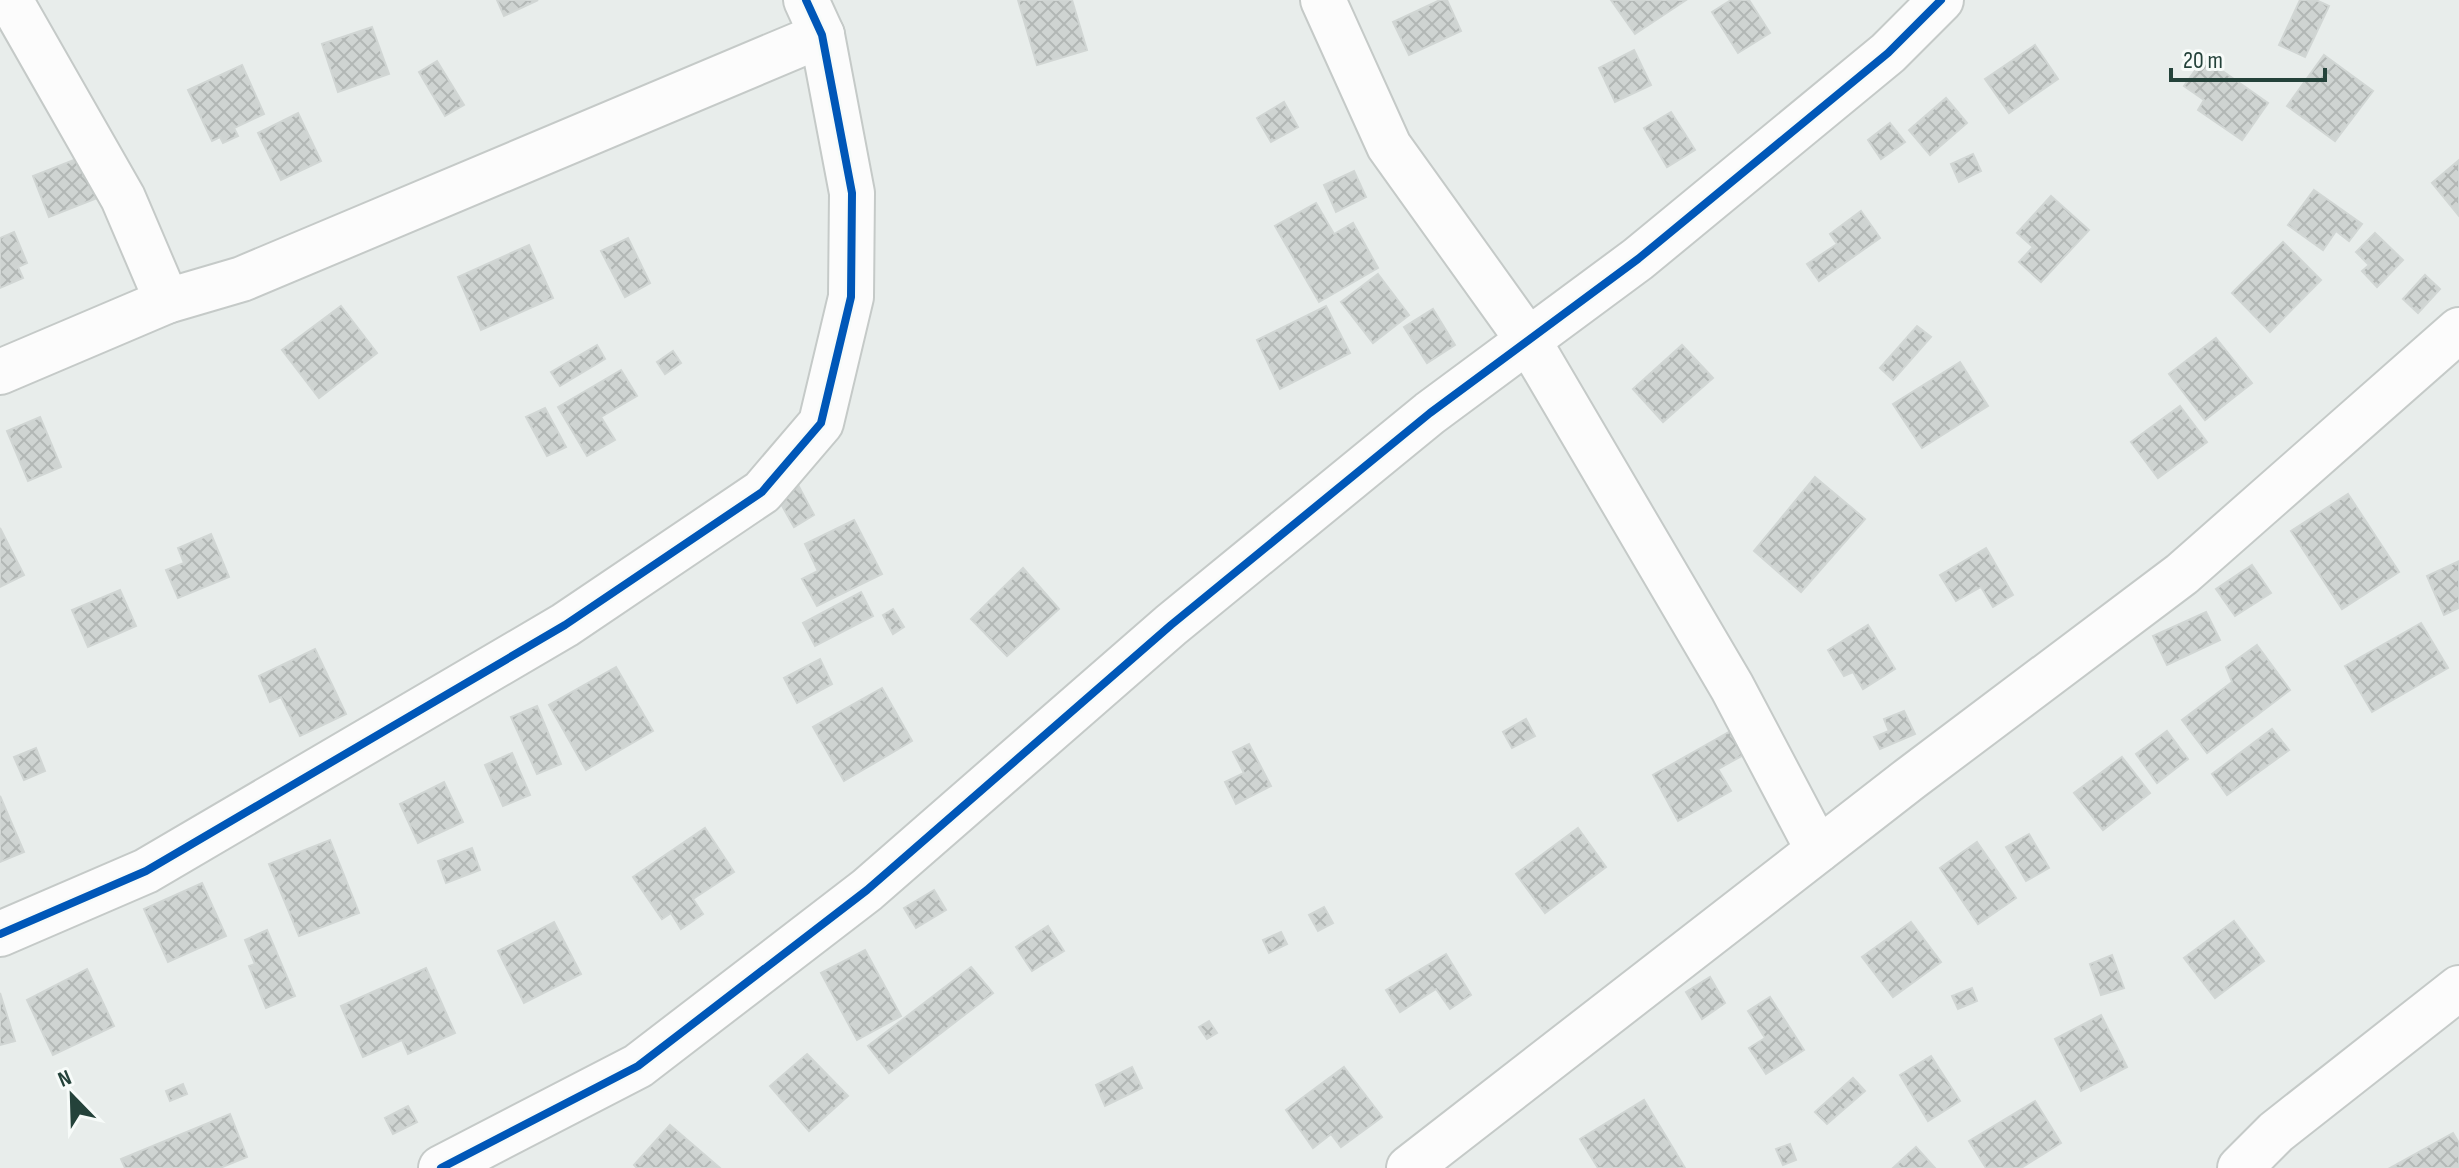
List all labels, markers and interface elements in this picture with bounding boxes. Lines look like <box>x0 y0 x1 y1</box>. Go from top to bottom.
scale bar <box>2171 32 2325 82</box>
text: 20 m <box>2183 46 2223 75</box>
north arrow <box>32 1056 112 1136</box>
text: N <box>54 1064 75 1094</box>

